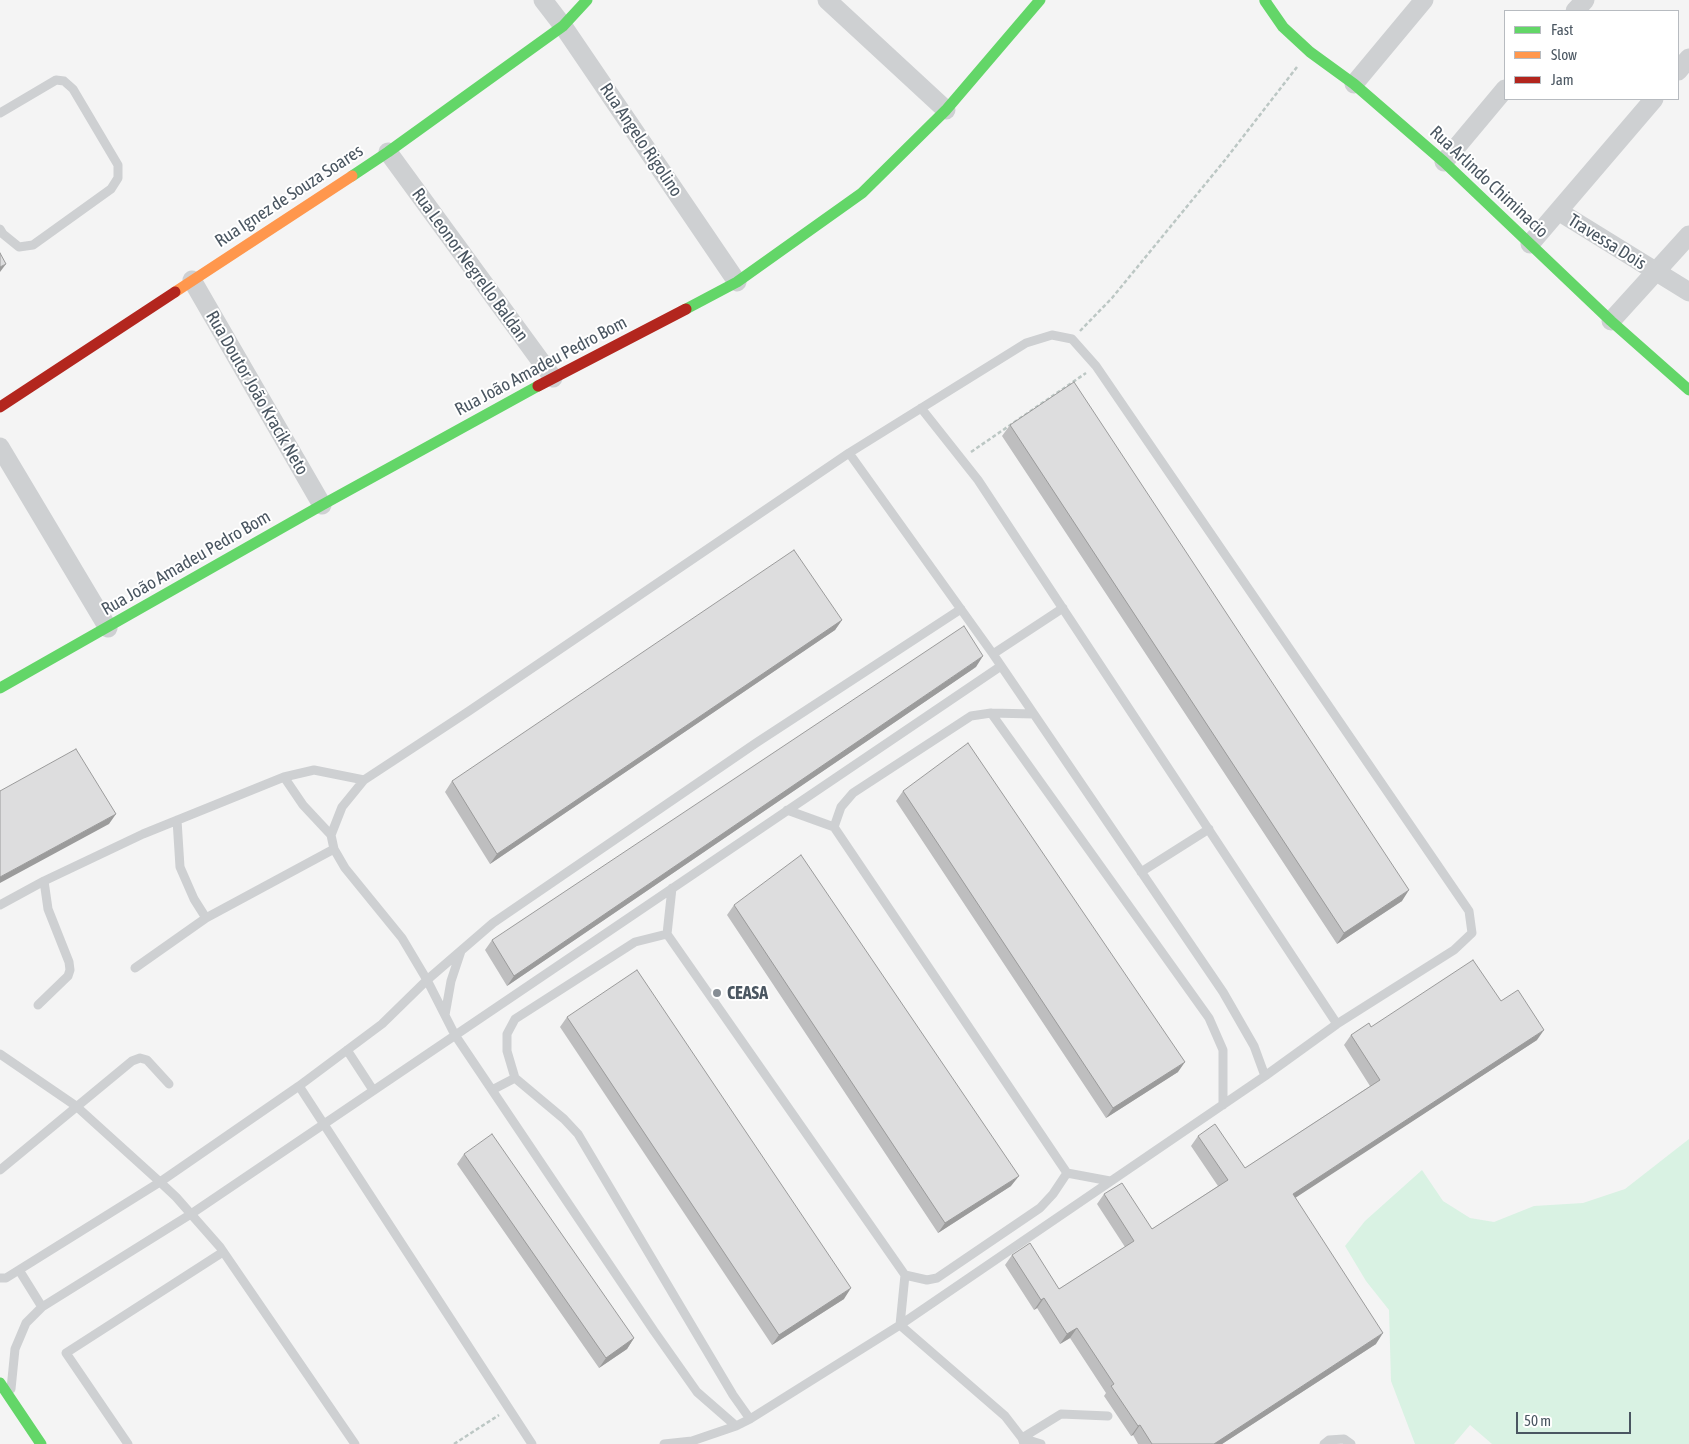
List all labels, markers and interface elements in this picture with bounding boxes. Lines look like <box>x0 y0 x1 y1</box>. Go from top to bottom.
legend <box>1504 10 1679 100</box>
text: Fast <box>1551 21 1573 38</box>
text: Slow <box>1551 46 1577 63</box>
text: Jam <box>1551 71 1574 88</box>
street label: Rua Angelo Rigolino <box>595 79 687 201</box>
street label: Rua Arlindo Chiminacio <box>1425 122 1553 242</box>
street label: Rua Ignez de Souza Soares <box>211 140 367 252</box>
street label: Rua Leonor Negrello Baldan <box>407 184 533 346</box>
street label: Travessa Dois <box>1564 209 1650 275</box>
street label: Rua Doutor João Kracik Neto <box>201 307 313 479</box>
street label: Rua João Amadeu Pedro Bom <box>451 312 631 420</box>
street label: Rua João Amadeu Pedro Bom <box>98 506 274 620</box>
place label: CEASA <box>727 982 768 1004</box>
marker: CEASA <box>711 987 723 999</box>
scale bar <box>1519 1402 1634 1434</box>
text: 50 m <box>1524 1412 1551 1429</box>

